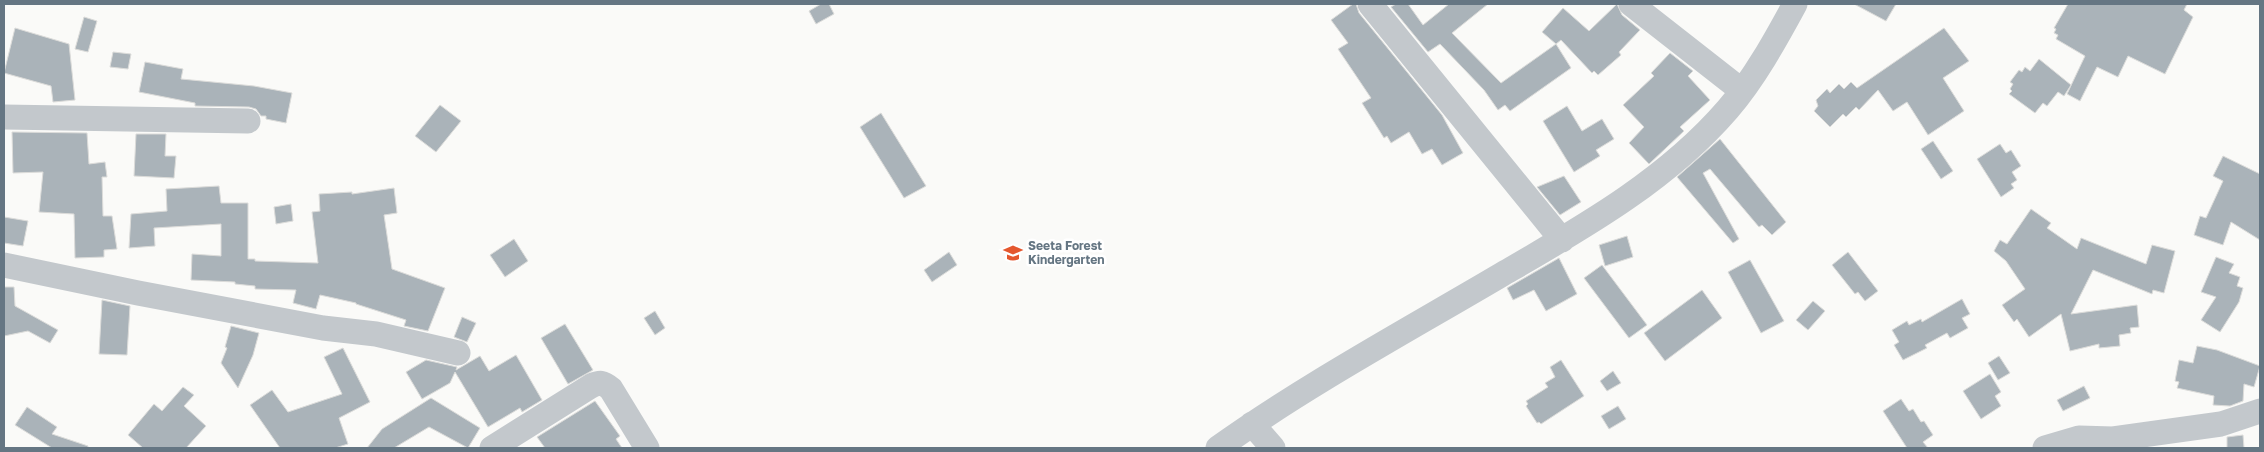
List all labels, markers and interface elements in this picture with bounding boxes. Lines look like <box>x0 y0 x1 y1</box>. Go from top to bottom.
place label: Seeta Forest Kindergarten <box>1028 238 1105 267</box>
school or university icon: Seeta Forest Kindergarten <box>1002 242 1024 264</box>

